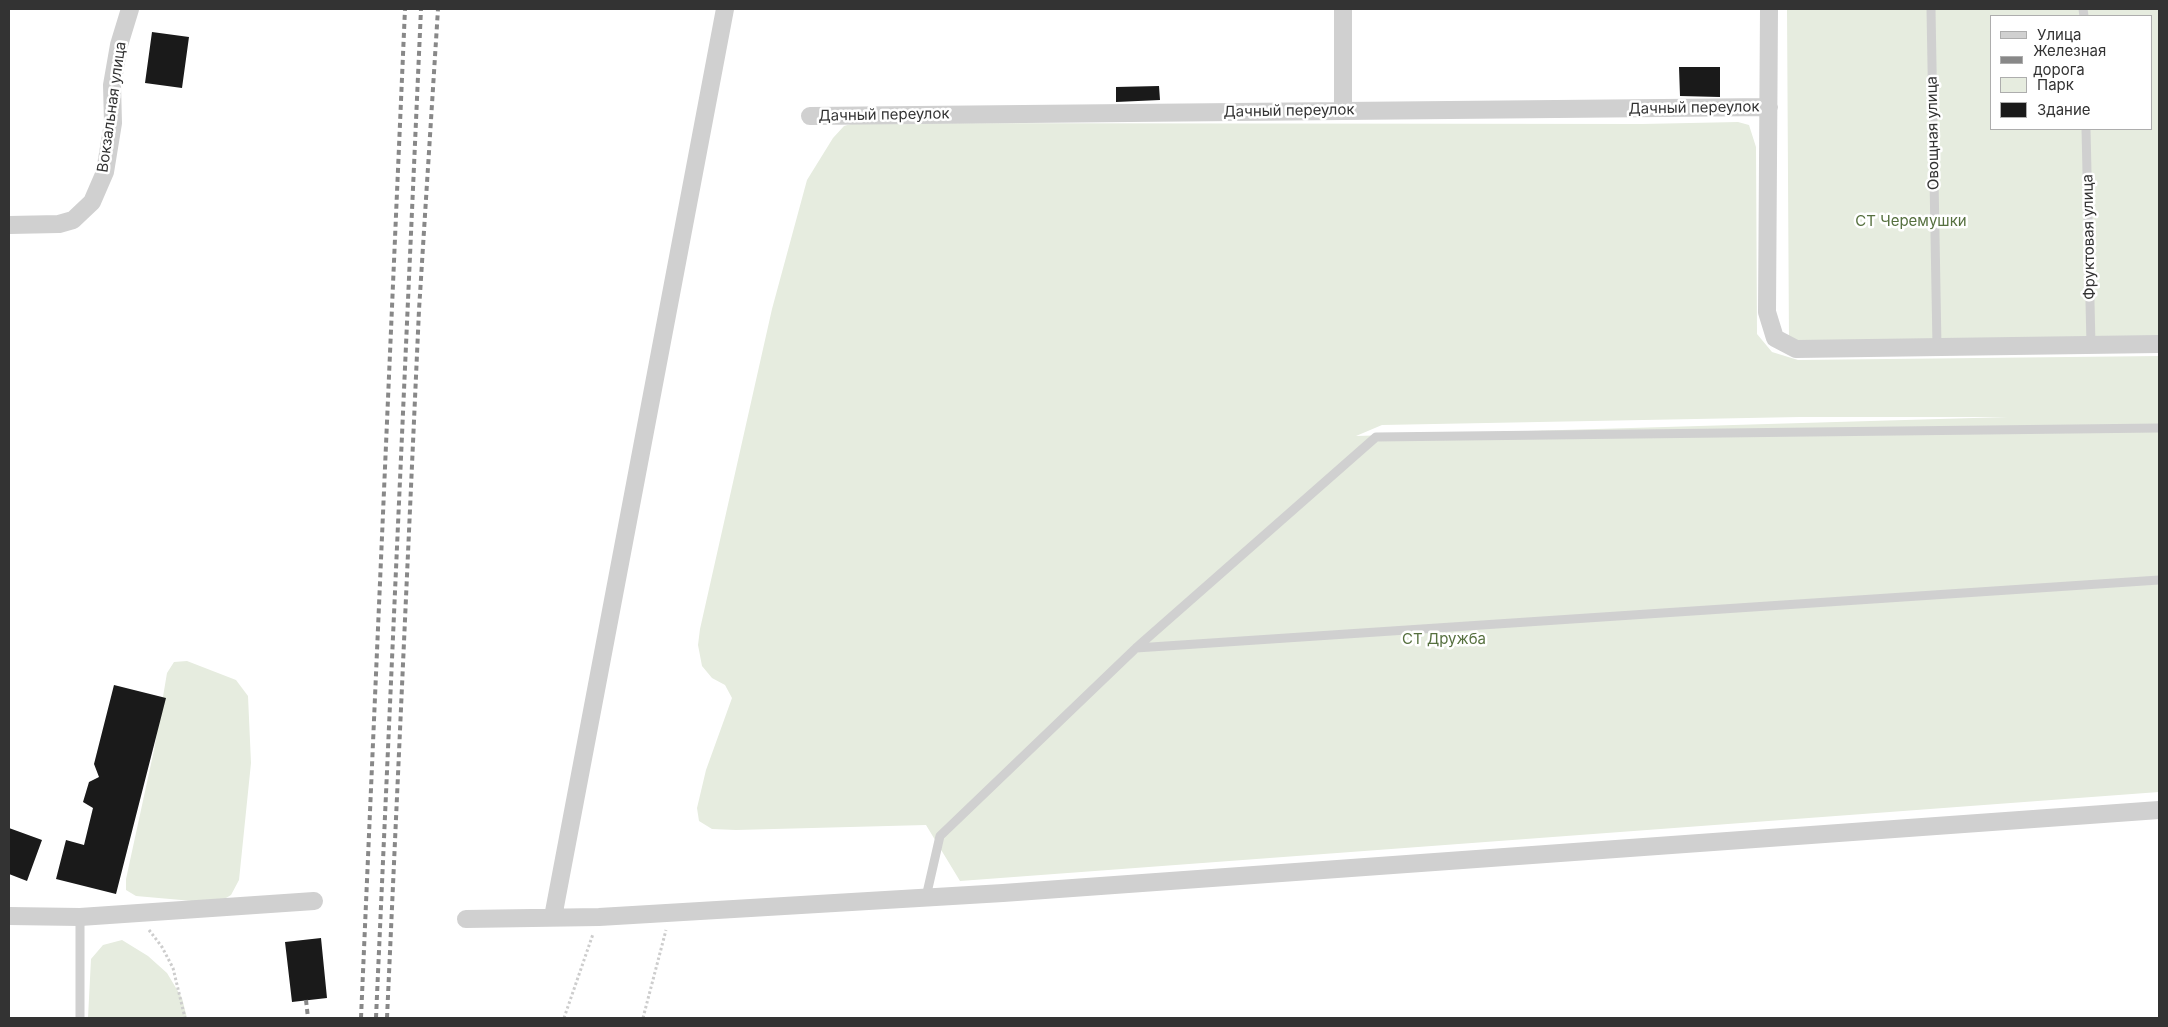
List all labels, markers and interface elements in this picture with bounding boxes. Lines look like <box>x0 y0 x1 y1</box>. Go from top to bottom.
legend <box>1990 15 2153 130</box>
text: Улица <box>2037 25 2081 44</box>
street label: Вокзальная улица <box>94 40 130 174</box>
text: Железная дорога <box>2033 41 2106 79</box>
text: Парк <box>2037 75 2074 94</box>
street label: Овощная улица <box>1923 76 1943 190</box>
street label: Дачный переулок <box>1628 98 1760 118</box>
text: Здание <box>2037 100 2091 119</box>
street label: Дачный переулок <box>1223 101 1355 121</box>
street label: Дачный переулок <box>818 105 950 125</box>
street label: Фруктовая улица <box>2079 174 2099 300</box>
park label: СТ Черемушки <box>1855 212 1967 230</box>
park label: СТ Дружба <box>1402 630 1486 648</box>

